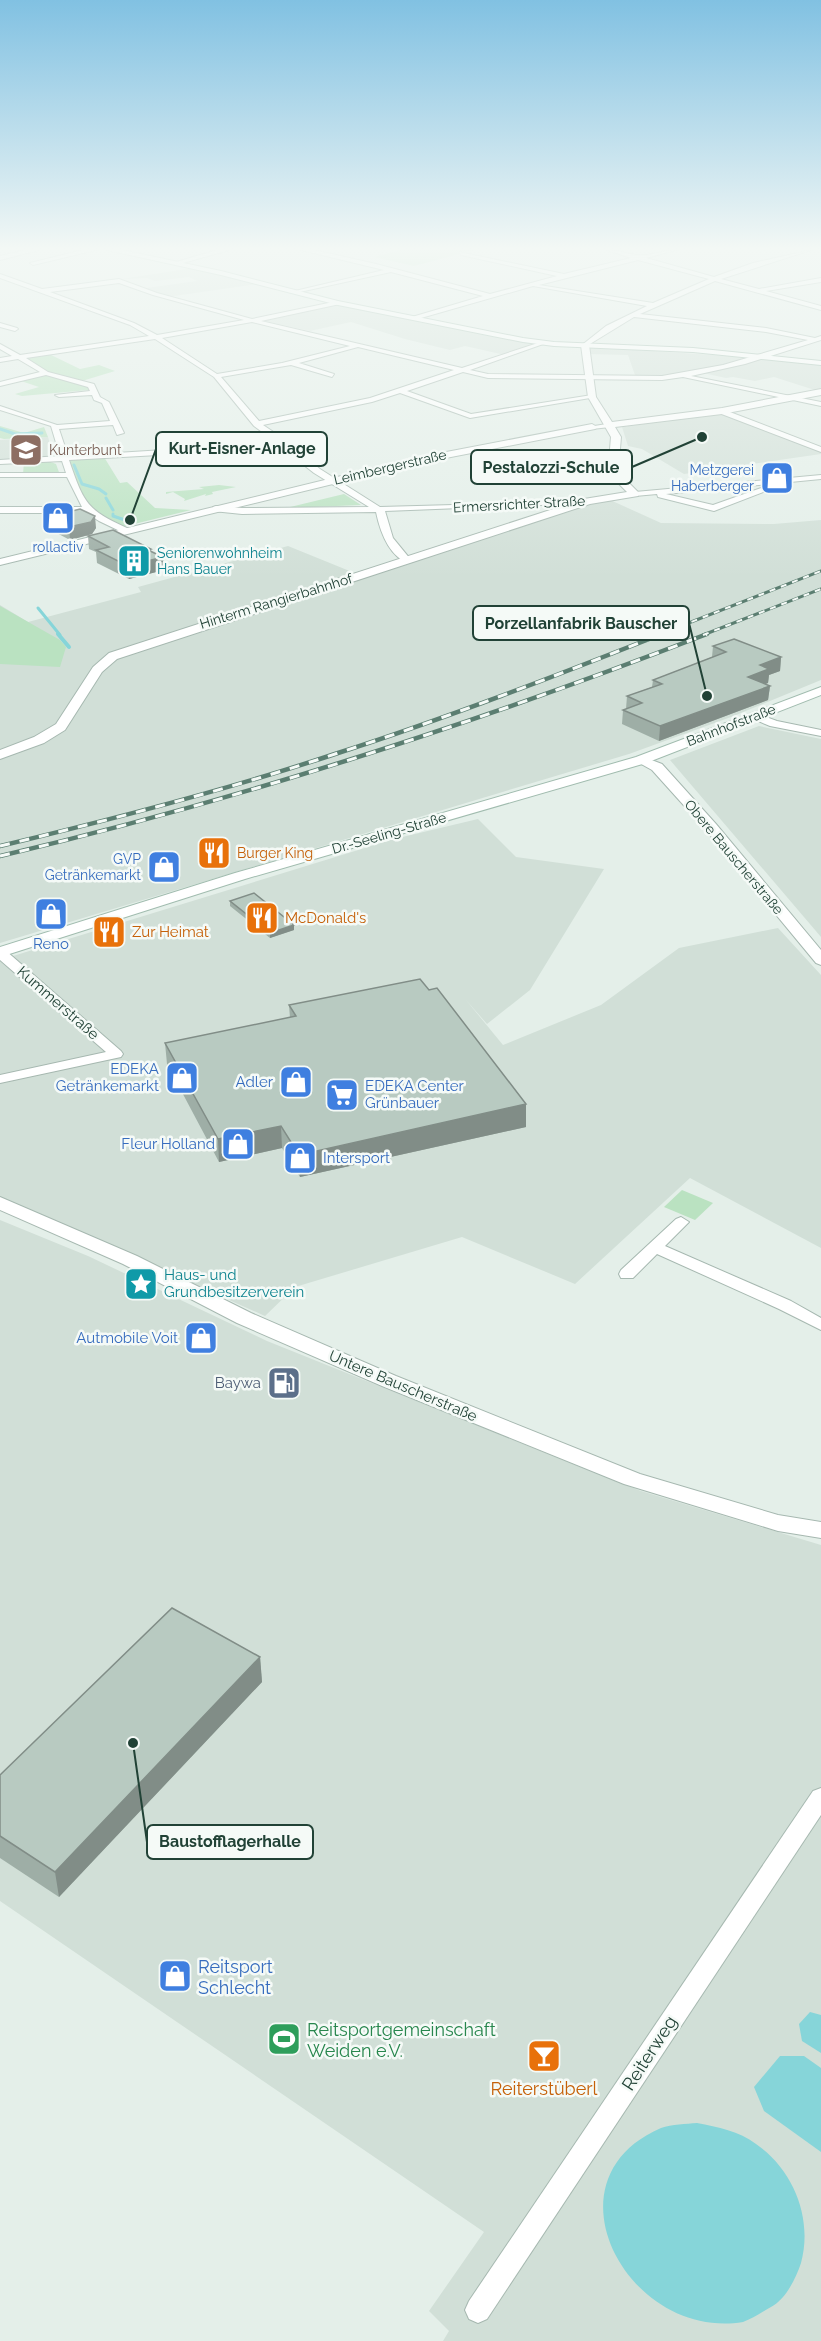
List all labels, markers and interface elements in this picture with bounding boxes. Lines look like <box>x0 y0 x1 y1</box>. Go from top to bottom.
school or university icon: Kunterbunt <box>8 432 44 468</box>
callout: Kurt-Eisner-Anlage <box>156 432 327 466</box>
text: Kurt-Eisner-Anlage <box>168 439 316 458</box>
place label: Kunterbunt <box>49 442 122 458</box>
street label: Leimbergerstraße <box>332 446 448 488</box>
callout: Pestalozzi-Schule <box>471 450 632 484</box>
text: Pestalozzi-Schule <box>483 458 620 477</box>
shop icon: Metzgerei Haberberger <box>759 460 795 496</box>
place label: Metzgerei Haberberger <box>671 462 754 494</box>
street label: Ermersrichter Straße <box>453 493 585 515</box>
shop icon: rollactiv <box>40 500 76 536</box>
place label: rollactiv <box>32 539 84 555</box>
building icon: Seniorenwohnheim Hans Bauer <box>116 543 152 579</box>
place label: Seniorenwohnheim Hans Bauer <box>157 545 282 577</box>
street label: Hinterm Rangierbahnhof <box>198 570 356 632</box>
callout: Porzellanfabrik Bauscher <box>473 606 689 640</box>
text: Porzellanfabrik Bauscher <box>485 614 677 633</box>
street label: Bahnhofstraße <box>684 701 778 749</box>
street label: Obere Bauscherstraße <box>681 796 787 918</box>
street label: Dr.-Seeling-Straße <box>330 809 448 857</box>
restaurant icon: Burger King <box>196 835 232 871</box>
place label: Burger King <box>237 845 313 861</box>
shop icon: GVP Getränkemarkt <box>146 849 182 885</box>
place label: GVP Getränkemarkt <box>45 851 141 883</box>
shop icon: Reno <box>33 896 69 932</box>
restaurant icon: McDonald's <box>244 900 280 936</box>
place label: McDonald's <box>285 909 366 927</box>
restaurant icon: Zur Heimat <box>91 914 127 950</box>
place label: Zur Heimat <box>132 923 209 941</box>
place label: Reno <box>33 935 69 953</box>
street label: Kummerstraße <box>13 963 103 1044</box>
place label: EDEKA Getränkemarkt <box>56 1060 159 1095</box>
shop icon: EDEKA Getränkemarkt <box>164 1060 200 1096</box>
shop icon: Adler <box>278 1064 314 1100</box>
place label: Adler <box>236 1073 274 1091</box>
supermarket icon: EDEKA Center Grünbauer <box>324 1077 360 1113</box>
place label: EDEKA Center Grünbauer <box>365 1077 465 1112</box>
shop icon: Fleur Holland <box>220 1126 256 1162</box>
place label: Fleur Holland <box>121 1135 215 1153</box>
shop icon: Intersport <box>282 1140 318 1176</box>
place label: Intersport <box>323 1149 390 1167</box>
place icon: Haus- und Grundbesitzerverein <box>123 1266 159 1302</box>
place label: Haus- und Grundbesitzerverein <box>164 1266 304 1301</box>
shop icon: Autmobile Voit <box>183 1320 219 1356</box>
place label: Autmobile Voit <box>76 1329 178 1347</box>
street label: Untere Bauscherstraße <box>326 1347 480 1425</box>
fuel station icon: Baywa <box>266 1365 302 1401</box>
place label: Baywa <box>215 1374 261 1392</box>
callout: Baustofflagerhalle <box>147 1825 313 1859</box>
text: Baustofflagerhalle <box>159 1832 301 1851</box>
place label: Reitsport Schlecht <box>198 1956 273 1998</box>
shop icon: Reitsport Schlecht <box>157 1958 193 1994</box>
street label: Reiterweg <box>617 2012 681 2094</box>
place label: Reitsportgemeinschaft Weiden e.V. <box>307 2019 496 2061</box>
sports icon: Reitsportgemeinschaft Weiden e.V. <box>266 2021 302 2057</box>
bar icon: Reiterstüberl <box>526 2038 562 2074</box>
place label: Reiterstüberl <box>490 2078 598 2099</box>

